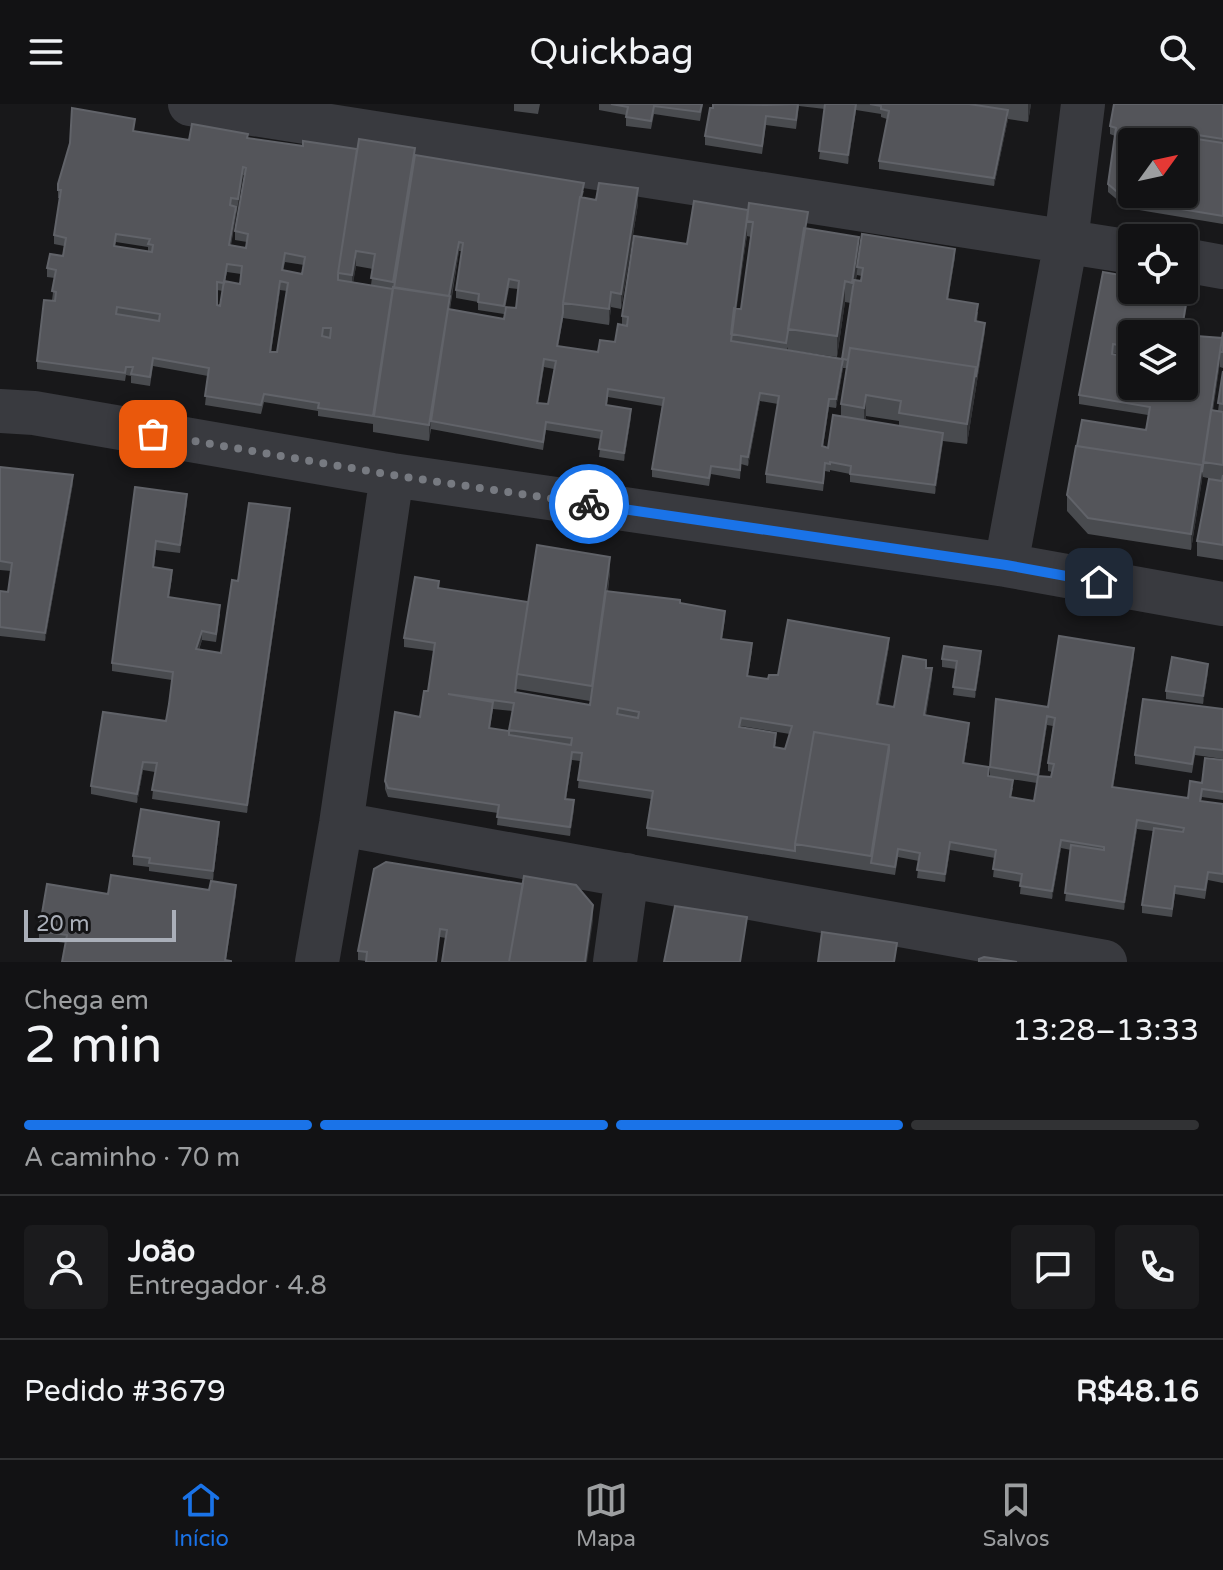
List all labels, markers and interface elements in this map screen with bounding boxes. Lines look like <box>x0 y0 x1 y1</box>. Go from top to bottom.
icon: menu <box>24 30 68 74</box>
icon: search <box>1155 30 1199 74</box>
text: Quickbag <box>529 31 694 74</box>
north arrow <box>1118 128 1198 208</box>
map controls <box>1118 128 1198 400</box>
button: locate <box>1118 224 1198 304</box>
button: layers <box>1118 320 1198 400</box>
pin <box>119 400 187 468</box>
icon: bag <box>131 412 175 456</box>
courier <box>549 464 629 544</box>
icon: bike <box>567 482 611 526</box>
pin <box>1065 548 1133 616</box>
icon: home <box>1077 560 1121 604</box>
scale bar <box>24 906 176 942</box>
text: 20 m <box>36 911 90 937</box>
text: Chega em <box>24 985 149 1016</box>
text: 13:28–13:33 <box>1012 1012 1199 1049</box>
text: 2 min <box>24 1014 163 1077</box>
text: A caminho · 70 m <box>24 1142 240 1173</box>
button: person <box>24 1225 108 1309</box>
button: chat <box>1011 1225 1095 1309</box>
button: phone <box>1115 1225 1199 1309</box>
text: João <box>128 1233 195 1270</box>
text: Entregador · 4.8 <box>128 1270 327 1301</box>
text: Pedido #3679 <box>24 1373 226 1410</box>
text: R$48.16 <box>1076 1373 1199 1410</box>
tab: Início <box>173 1478 229 1552</box>
tab: Mapa <box>576 1478 636 1552</box>
tab: Salvos <box>983 1478 1050 1552</box>

